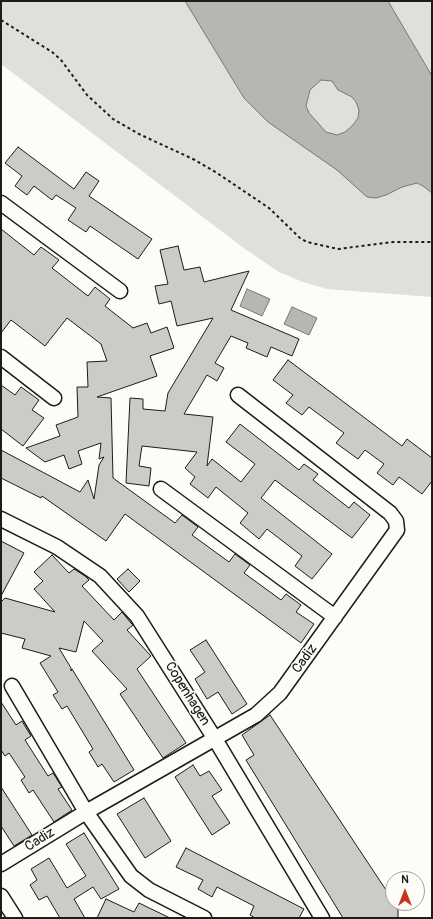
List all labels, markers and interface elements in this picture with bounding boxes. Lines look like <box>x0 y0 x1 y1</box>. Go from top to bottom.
street label: Cadiz <box>289 641 321 677</box>
street label: Copenhagen <box>161 659 213 729</box>
street label: Cadiz <box>22 824 58 856</box>
north arrow <box>385 871 425 911</box>
text: N <box>401 873 409 886</box>

